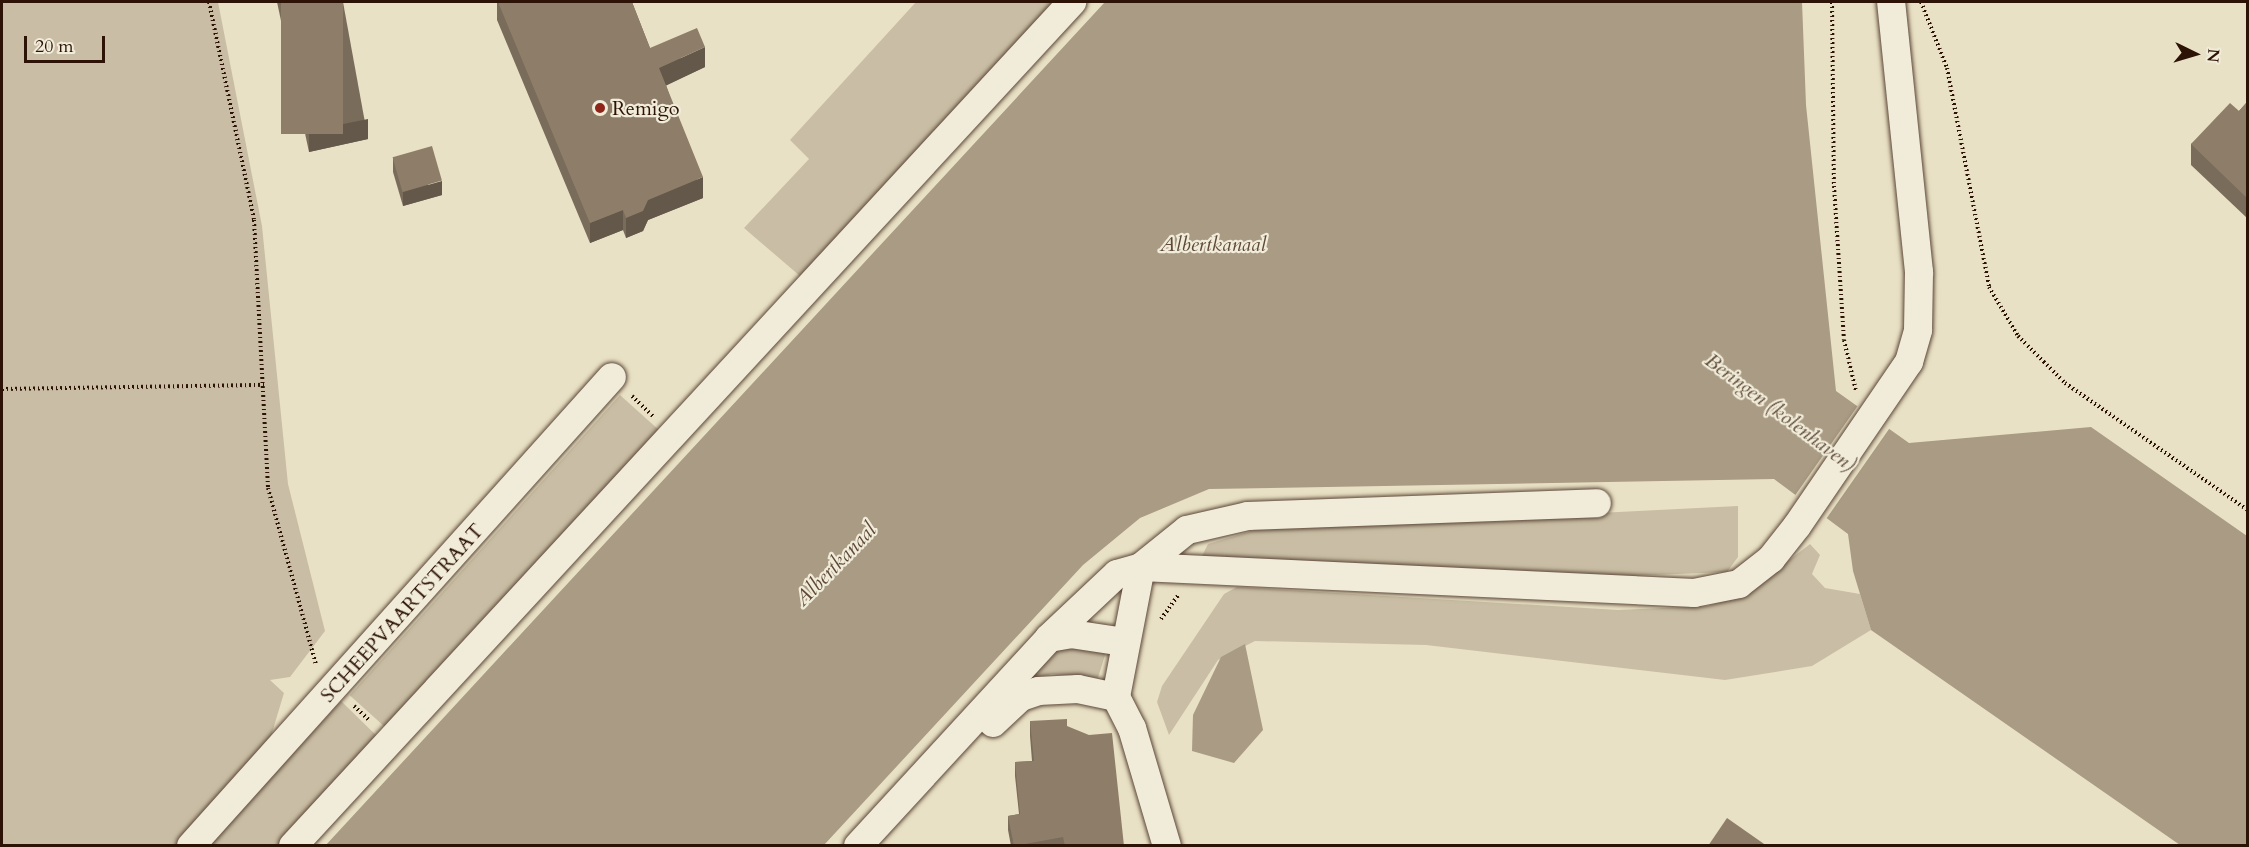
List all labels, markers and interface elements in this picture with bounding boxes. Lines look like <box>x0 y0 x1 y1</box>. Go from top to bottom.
scale bar <box>27 24 108 62</box>
north arrow <box>2165 24 2225 84</box>
text: 20 m <box>35 34 74 59</box>
text: N <box>2201 48 2224 63</box>
place label: Remigo <box>612 96 680 120</box>
marker: Remigo <box>593 101 607 115</box>
water label: Albertkanaal <box>1160 232 1266 258</box>
water label: Beringen (kolenhaven) <box>1700 348 1860 478</box>
water label: Albertkanaal <box>790 518 882 612</box>
street label: SCHEEPVAARTSTRAAT <box>315 519 489 707</box>

